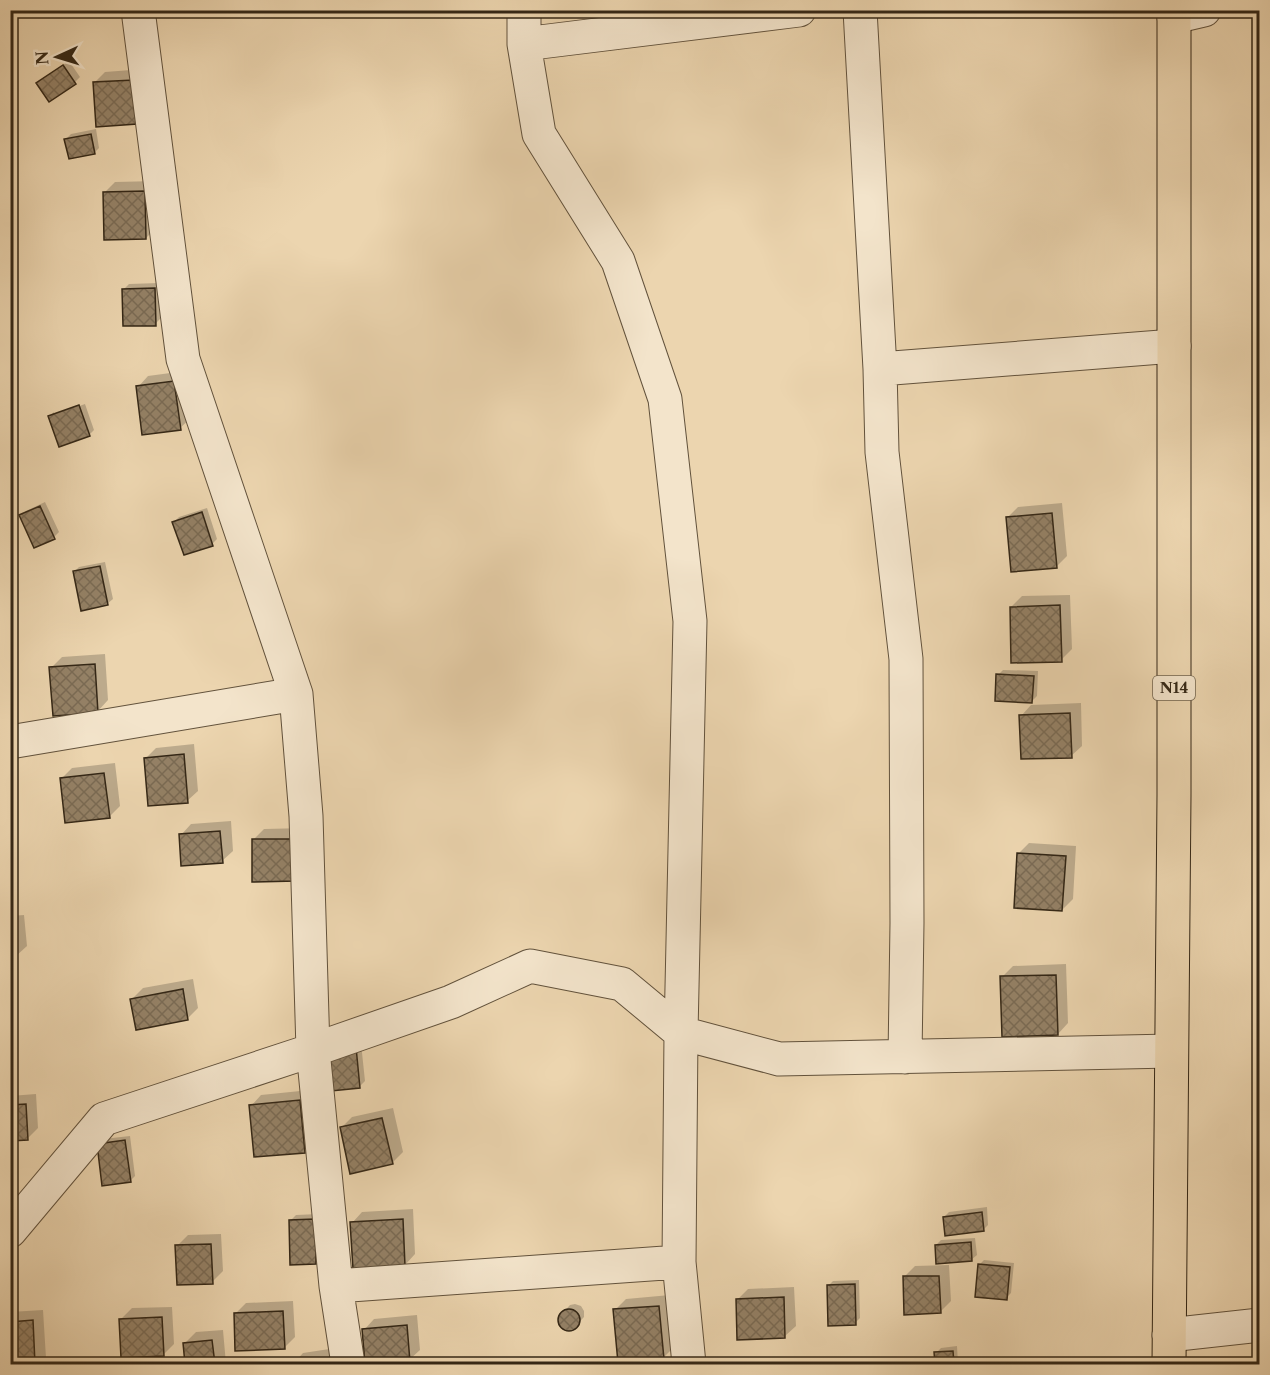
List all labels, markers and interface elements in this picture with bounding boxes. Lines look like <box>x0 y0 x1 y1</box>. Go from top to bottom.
north arrow <box>27 27 87 87</box>
text: N <box>32 50 52 66</box>
road number: N14 <box>1153 676 1195 700</box>

